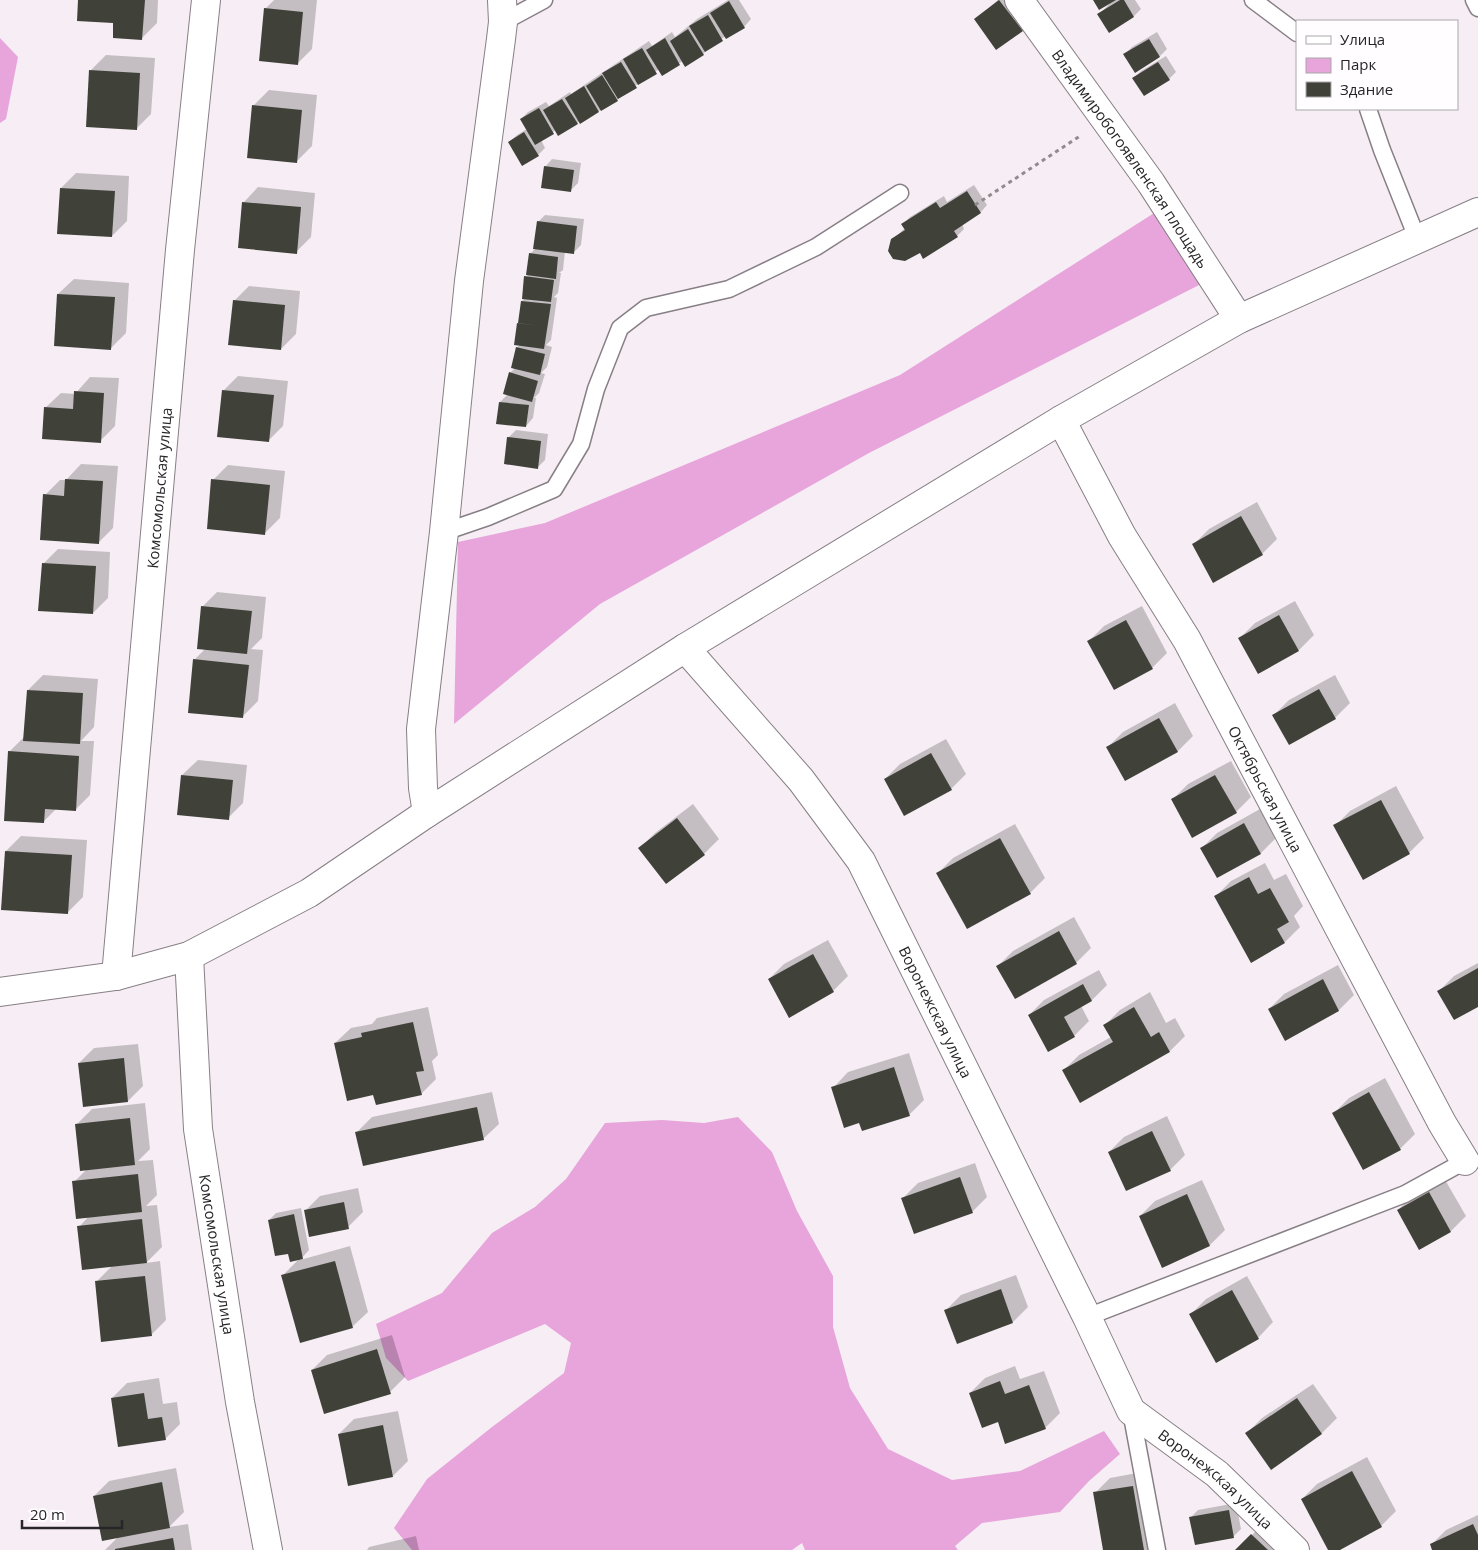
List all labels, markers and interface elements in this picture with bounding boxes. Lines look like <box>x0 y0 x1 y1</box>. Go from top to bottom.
legend <box>1296 20 1458 110</box>
text: Улица <box>1340 29 1385 49</box>
street label: Владимиробогоявленская площадь <box>1048 45 1214 272</box>
text: Парк <box>1340 54 1376 74</box>
text: Здание <box>1340 79 1393 99</box>
street label: Комсомольская улица <box>142 406 176 569</box>
street label: Октябрьская улица <box>1224 722 1307 856</box>
street label: Воронежская улица <box>895 943 977 1081</box>
street label: Комсомольская улица <box>195 1173 239 1336</box>
street label: Воронежская улица <box>1154 1424 1277 1533</box>
scale bar <box>22 1498 122 1530</box>
text: 20 m <box>30 1504 65 1524</box>

